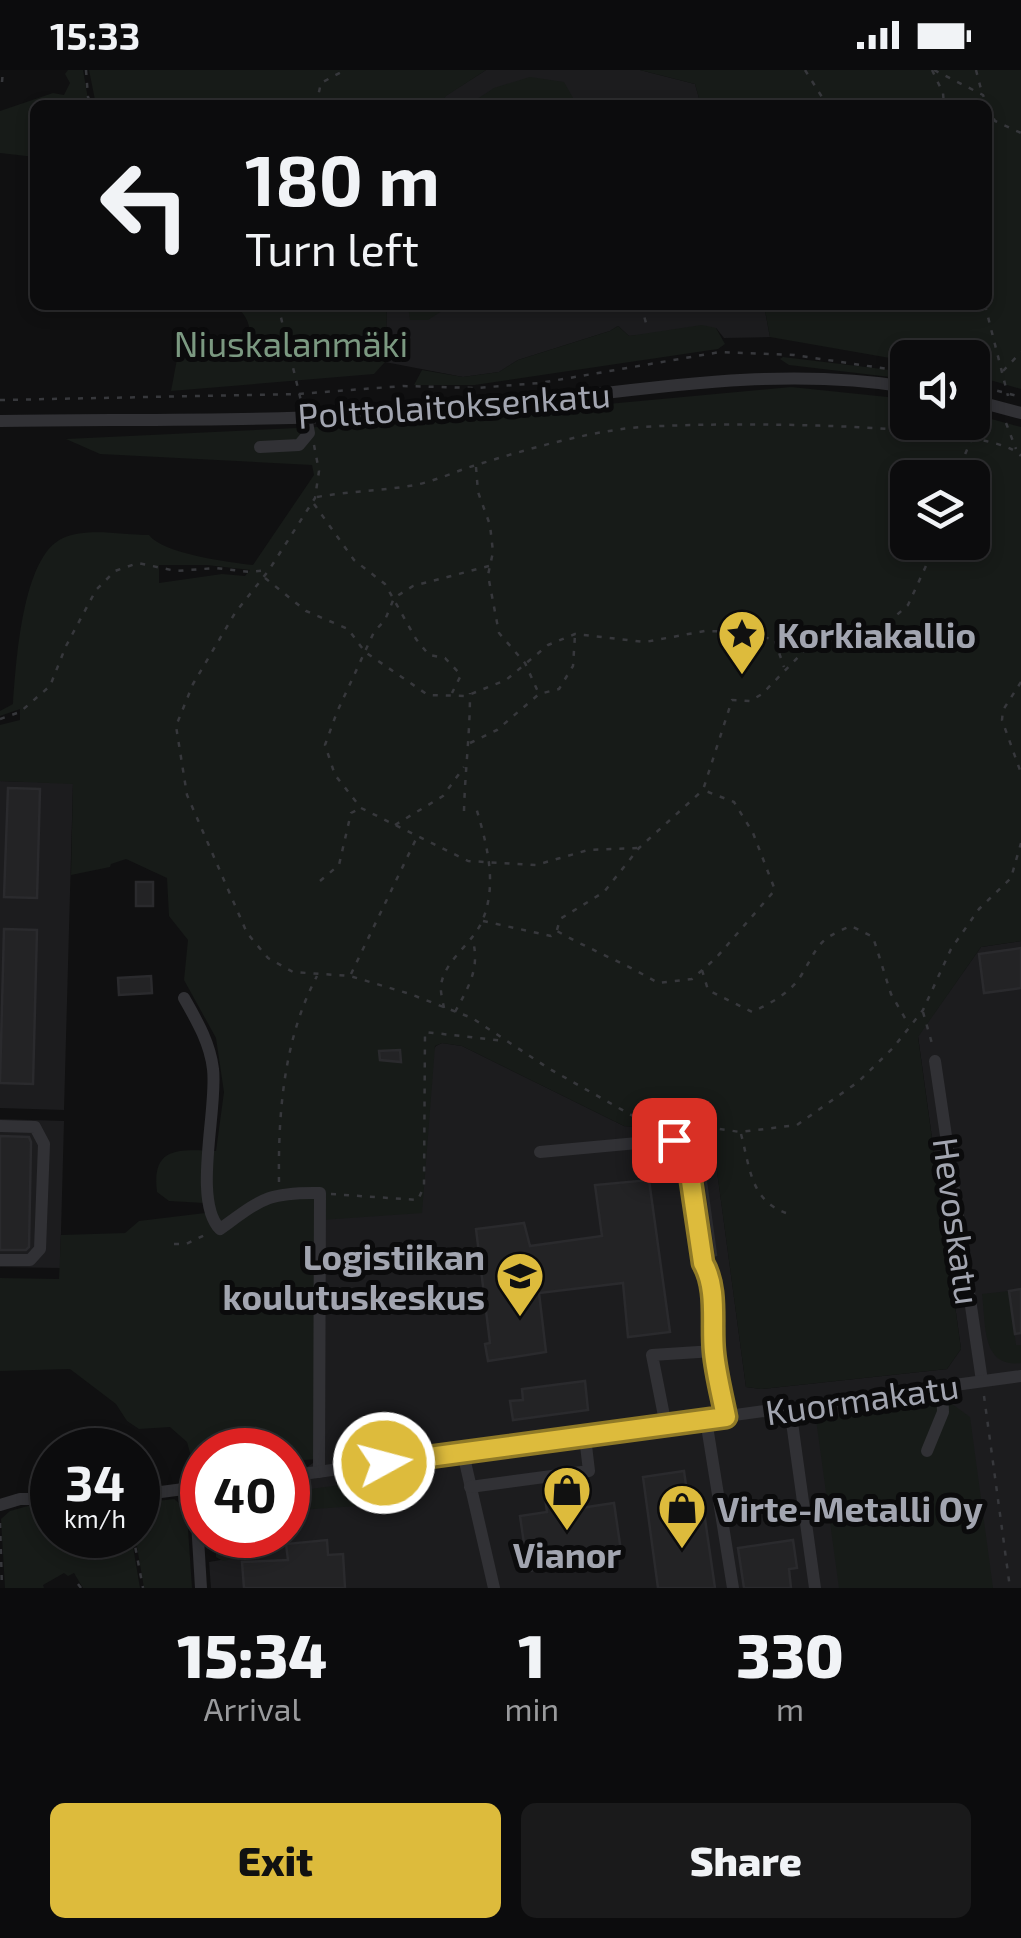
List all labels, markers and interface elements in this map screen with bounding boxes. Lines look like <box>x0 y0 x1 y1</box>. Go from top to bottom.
text: 15:33 <box>50 12 140 58</box>
text: 180 m <box>245 136 440 220</box>
icon: left <box>80 140 210 270</box>
text: Turn left <box>245 221 419 275</box>
park label: Niuskalanmäki <box>174 322 408 364</box>
map controls <box>890 340 990 560</box>
button: sound <box>890 340 990 440</box>
street label: Polttolaitoksenkatu <box>296 372 612 436</box>
button: layers <box>890 460 990 560</box>
place icon: Korkiakallio <box>716 608 768 676</box>
place label: Korkiakallio <box>777 613 976 655</box>
pin <box>632 1098 717 1183</box>
icon: arrive <box>647 1113 702 1168</box>
street label: Hevoskatu <box>925 1135 991 1307</box>
place label: Logistiikan koulutuskeskus <box>223 1235 485 1317</box>
school or university icon: Logistiikan koulutuskeskus <box>494 1250 546 1318</box>
street label: Kuormakatu <box>763 1364 961 1432</box>
position arrow <box>332 1411 436 1515</box>
speed limit sign: 40 <box>180 1428 310 1558</box>
text: 34 <box>65 1451 125 1511</box>
shop icon: Vianor <box>541 1464 593 1532</box>
shop icon: Virte-Metalli Oy <box>656 1482 708 1550</box>
place label: Virte-Metalli Oy <box>717 1487 983 1530</box>
text: km/h <box>64 1503 126 1533</box>
place label: Vianor <box>513 1533 621 1575</box>
text: 15:34 <box>177 1618 327 1690</box>
text: 1 <box>518 1618 545 1690</box>
text: 330 <box>736 1618 844 1690</box>
text: Arrival <box>204 1689 301 1727</box>
text: min <box>505 1689 559 1727</box>
text: m <box>776 1689 804 1727</box>
button: Exit <box>50 1803 501 1918</box>
button: Share <box>521 1803 971 1918</box>

